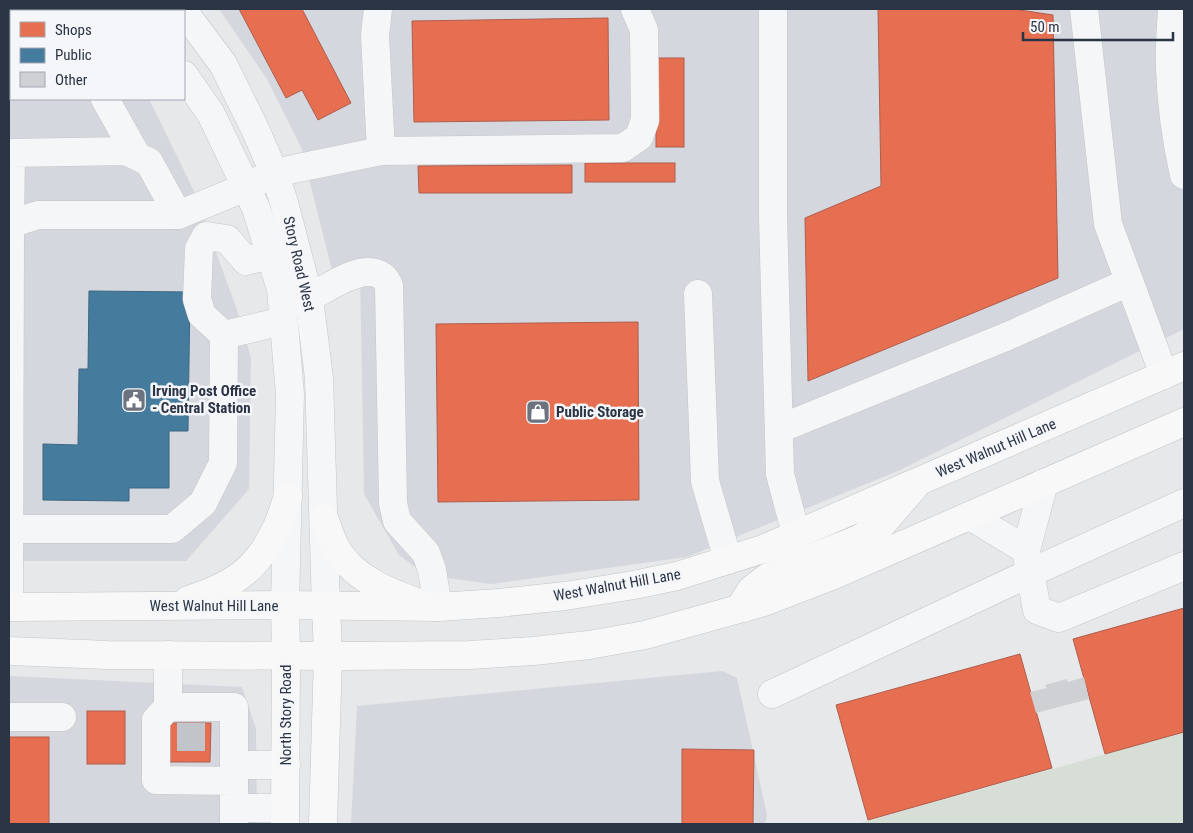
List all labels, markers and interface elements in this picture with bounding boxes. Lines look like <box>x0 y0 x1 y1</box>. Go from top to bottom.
legend <box>10 10 185 100</box>
scale bar <box>1023 10 1173 42</box>
text: 50 m <box>1030 18 1060 36</box>
text: Shops <box>55 21 92 39</box>
text: Public <box>55 46 92 64</box>
text: Other <box>55 71 88 89</box>
street label: Story Road West <box>279 215 319 313</box>
place label: Irving Post Office - Central Station <box>152 382 256 417</box>
public building icon: Irving Post Office - Central Station <box>121 387 147 413</box>
shop icon: Public Storage <box>525 399 551 425</box>
place label: Public Storage <box>556 403 644 421</box>
street label: West Walnut Hill Lane <box>933 415 1059 481</box>
street label: West Walnut Hill Lane <box>552 565 682 605</box>
street label: West Walnut Hill Lane <box>150 597 278 615</box>
street label: North Story Road <box>277 665 295 766</box>

